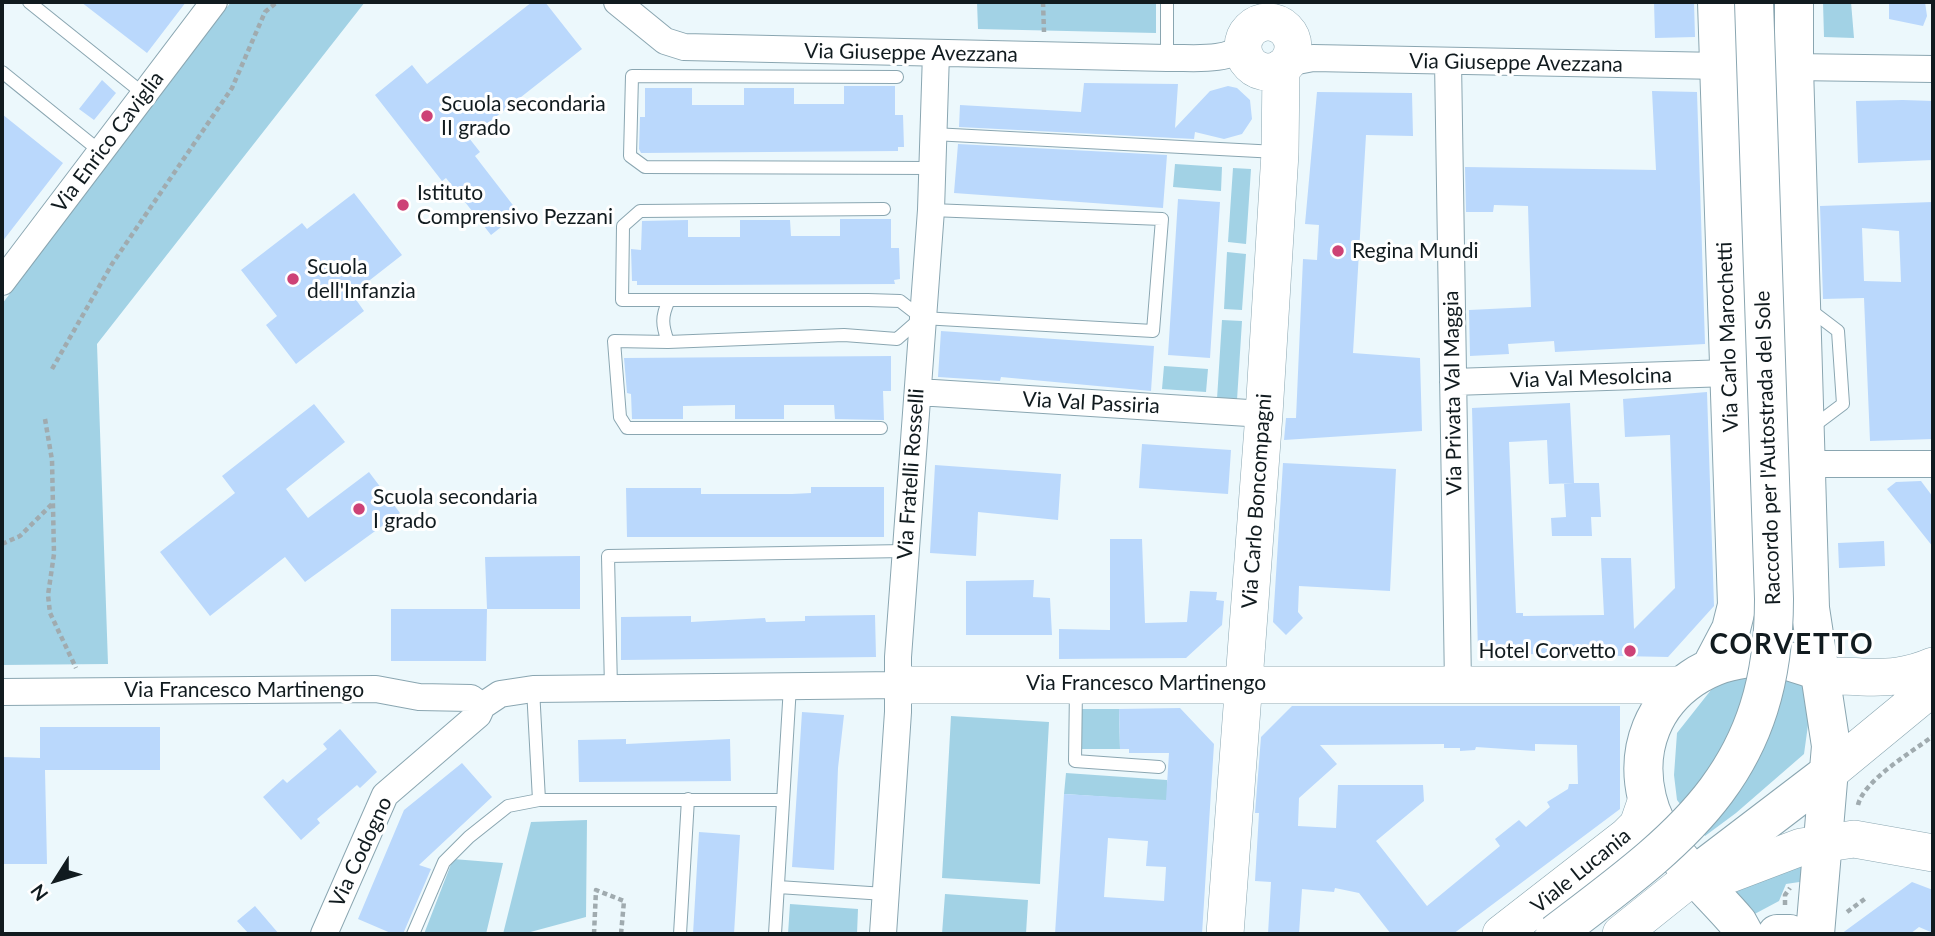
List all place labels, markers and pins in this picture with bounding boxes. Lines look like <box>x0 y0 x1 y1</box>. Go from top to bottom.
place label: Scuola secondaria II grado <box>441 91 606 141</box>
marker: Scuola secondaria II grado <box>419 108 435 124</box>
place label: Istituto Comprensivo Pezzani <box>417 180 613 230</box>
marker: Istituto Comprensivo Pezzani <box>395 197 411 213</box>
place label: Regina Mundi <box>1352 238 1479 264</box>
marker: Regina Mundi <box>1330 243 1346 259</box>
place label: Scuola dell'Infanzia <box>307 254 416 304</box>
marker: Scuola dell'Infanzia <box>285 271 301 287</box>
place label: Scuola secondaria I grado <box>373 484 538 534</box>
marker: Scuola secondaria I grado <box>351 501 367 517</box>
place label: Hotel Corvetto <box>1479 638 1616 664</box>
marker: Hotel Corvetto <box>1622 643 1638 659</box>

